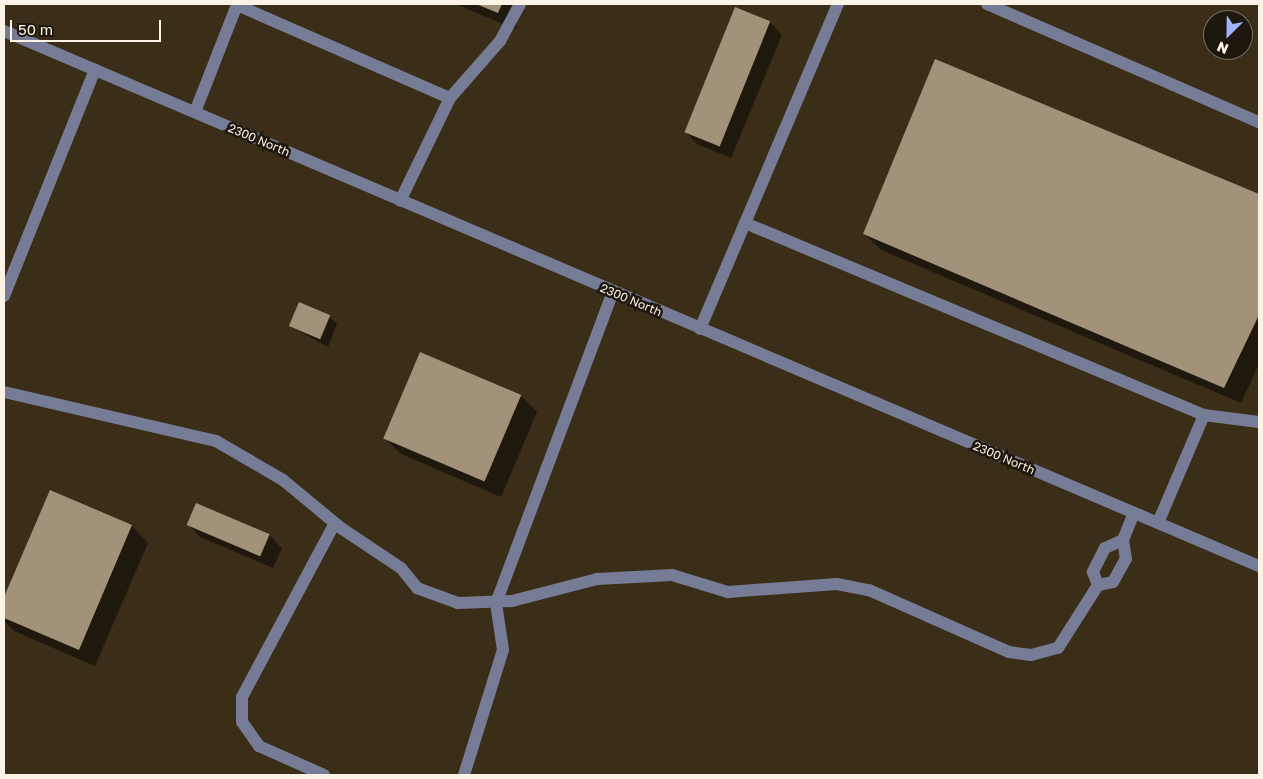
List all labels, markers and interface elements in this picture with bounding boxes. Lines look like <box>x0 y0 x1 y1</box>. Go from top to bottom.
scale bar <box>12 10 164 42</box>
north arrow <box>1203 10 1253 60</box>
text: 50 m <box>18 20 53 38</box>
text: N <box>1214 38 1231 58</box>
street label: 2300 North <box>226 121 292 159</box>
street label: 2300 North <box>598 281 664 319</box>
street label: 2300 North <box>971 439 1037 477</box>

